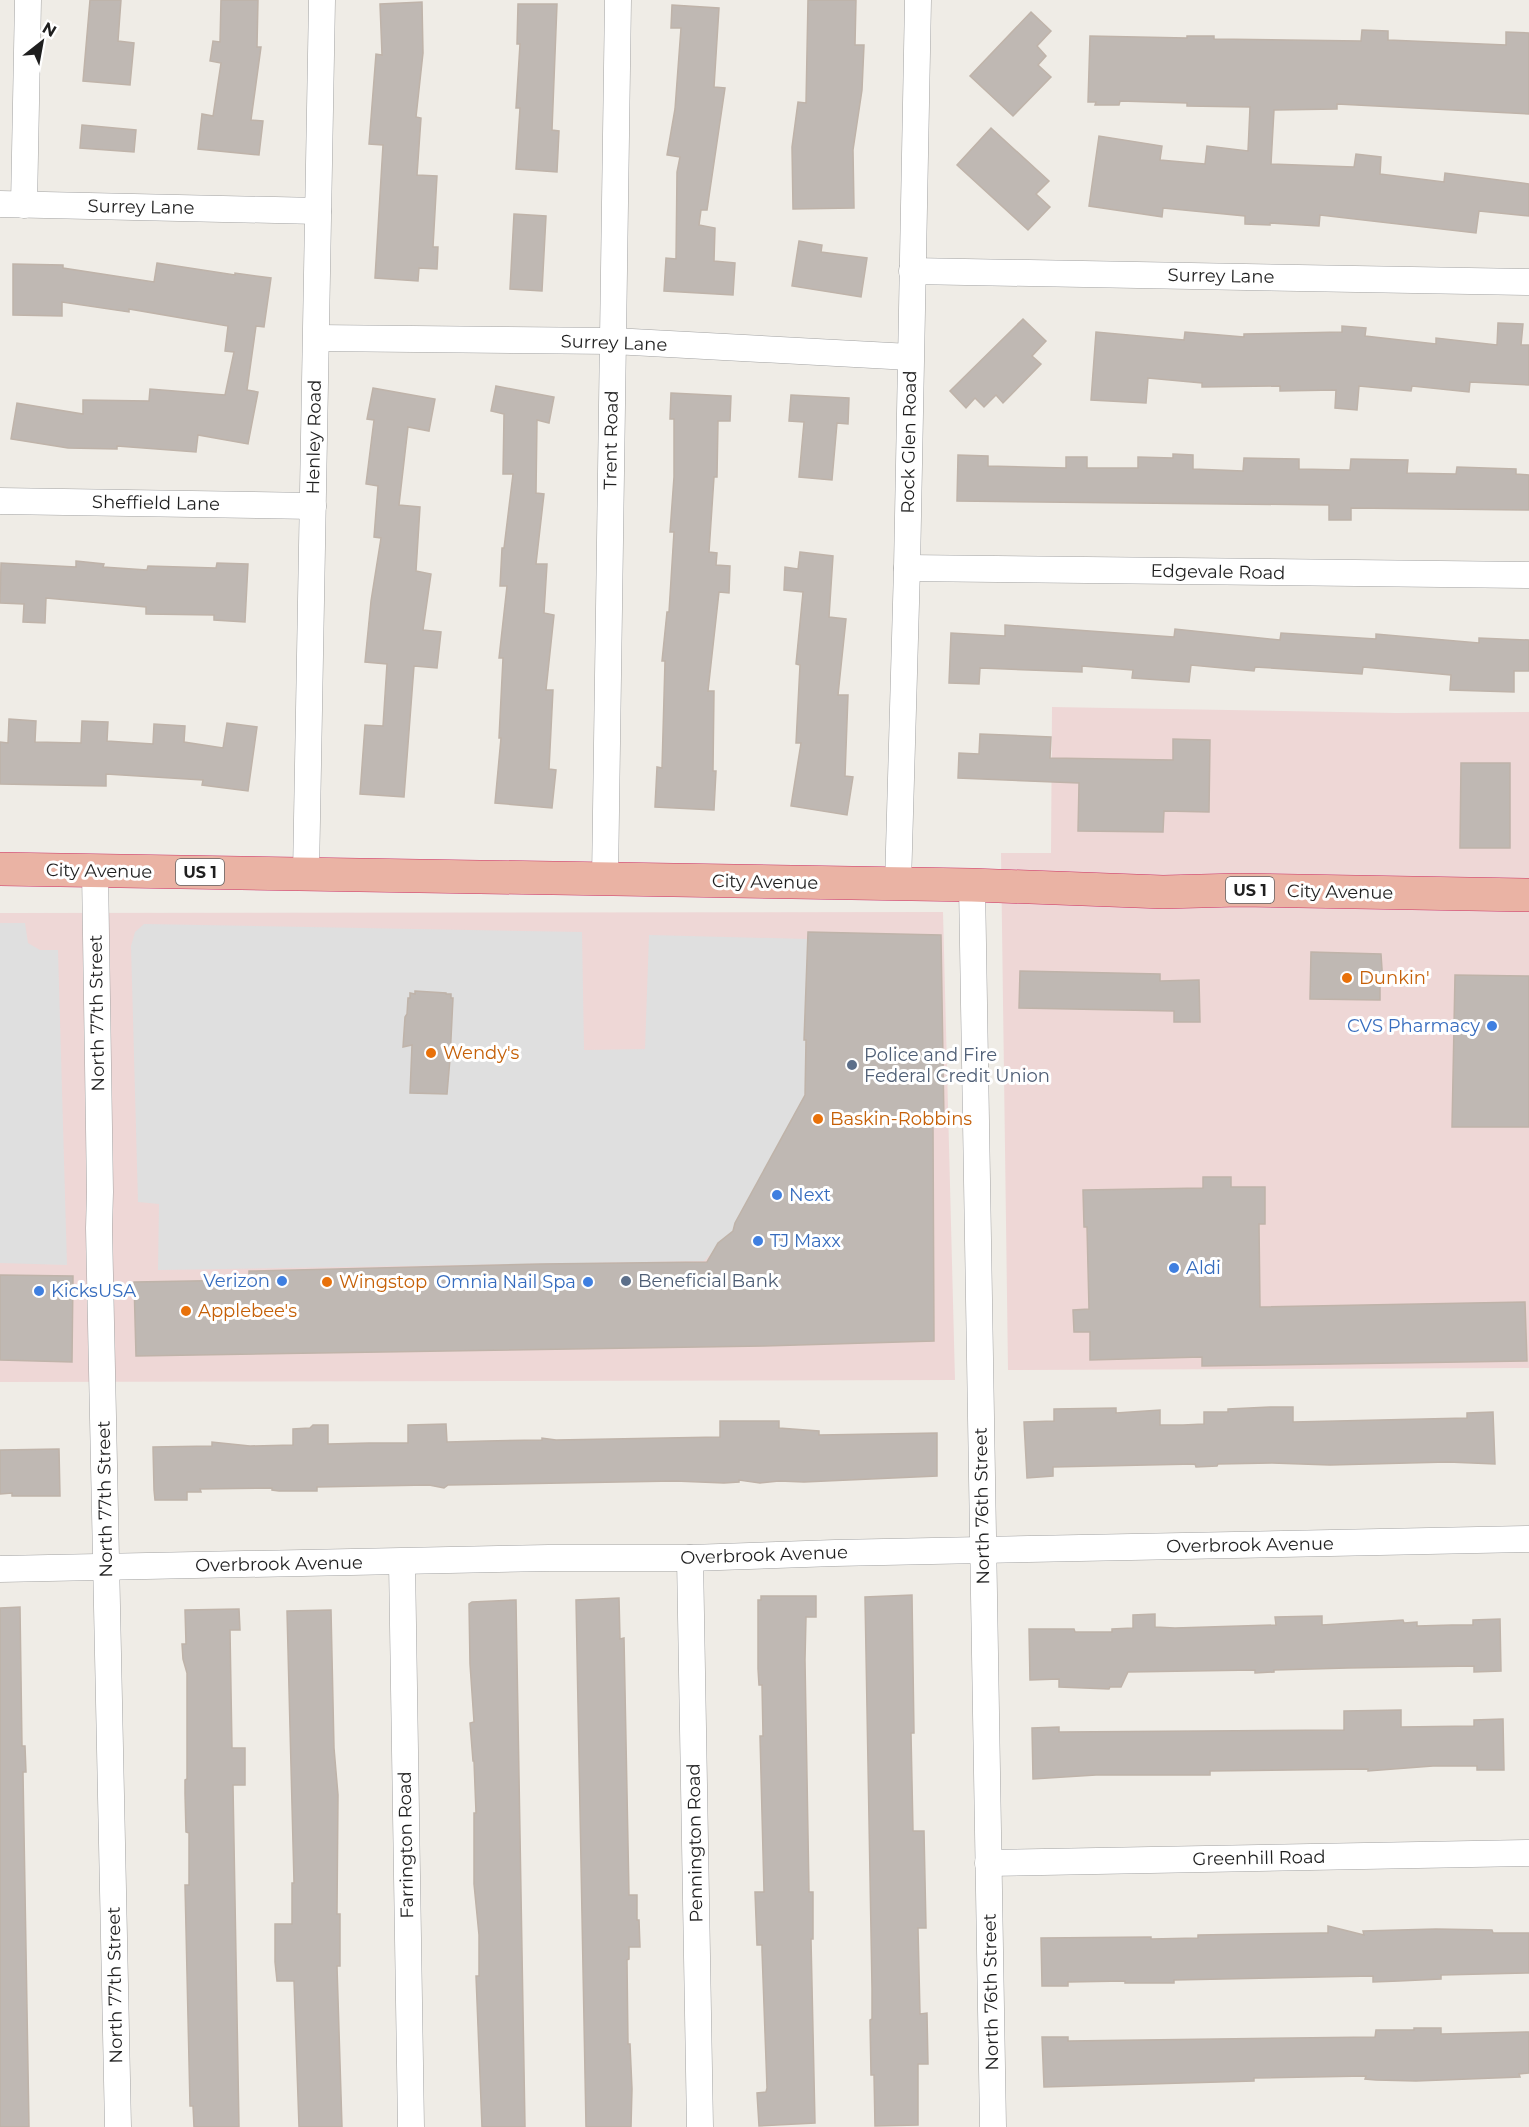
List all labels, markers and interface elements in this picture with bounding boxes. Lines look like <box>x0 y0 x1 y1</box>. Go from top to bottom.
north arrow <box>12 12 72 72</box>
text: N <box>39 18 60 41</box>
street label: Surrey Lane <box>87 195 195 219</box>
street label: Surrey Lane <box>1167 264 1275 288</box>
street label: Surrey Lane <box>560 330 668 356</box>
street label: Rock Glen Road <box>897 370 921 514</box>
street label: Henley Road <box>302 379 326 495</box>
street label: Trent Road <box>599 390 623 490</box>
street label: Sheffield Lane <box>92 491 220 515</box>
street label: Edgevale Road <box>1150 560 1286 584</box>
street label: City Avenue <box>46 859 153 883</box>
road number: US 1 <box>176 859 224 885</box>
street label: City Avenue <box>712 870 819 894</box>
road number: US 1 <box>1226 877 1274 903</box>
street label: City Avenue <box>1287 880 1394 904</box>
street label: North 77th Street <box>85 934 109 1092</box>
place label: Dunkin' <box>1359 967 1430 989</box>
marker: Dunkin' <box>1340 971 1354 985</box>
place label: CVS Pharmacy <box>1347 1015 1480 1037</box>
marker: CVS Pharmacy <box>1485 1019 1499 1033</box>
place label: Wendy's <box>443 1042 520 1064</box>
place label: Police and Fire Federal Credit Union <box>864 1044 1050 1087</box>
marker: Wendy's <box>424 1046 438 1060</box>
marker: Police and Fire Federal Credit Union <box>845 1058 859 1072</box>
place label: Baskin-Robbins <box>830 1108 972 1130</box>
marker: Baskin-Robbins <box>811 1112 825 1126</box>
place label: Next <box>789 1184 831 1206</box>
marker: Next <box>770 1188 784 1202</box>
place label: TJ Maxx <box>770 1230 841 1252</box>
marker: TJ Maxx <box>751 1234 765 1248</box>
place label: Aldi <box>1186 1257 1221 1279</box>
marker: Aldi <box>1167 1261 1181 1275</box>
place label: Verizon <box>203 1270 270 1292</box>
place label: Beneficial Bank <box>638 1270 779 1292</box>
place label: Wingstop <box>339 1271 427 1293</box>
place label: Omnia Nail Spa <box>436 1271 576 1293</box>
marker: Verizon <box>275 1274 289 1288</box>
marker: Beneficial Bank <box>619 1274 633 1288</box>
marker: Wingstop <box>320 1275 334 1289</box>
marker: Omnia Nail Spa <box>581 1275 595 1289</box>
place label: KicksUSA <box>51 1280 136 1302</box>
marker: KicksUSA <box>32 1284 46 1298</box>
place label: Applebee's <box>198 1300 297 1322</box>
marker: Applebee's <box>179 1304 193 1318</box>
street label: North 77th Street <box>93 1420 117 1578</box>
street label: North 76th Street <box>970 1427 994 1585</box>
street label: Overbrook Avenue <box>1166 1533 1334 1557</box>
street label: Overbrook Avenue <box>680 1541 848 1569</box>
street label: Overbrook Avenue <box>195 1552 363 1576</box>
street label: Pennington Road <box>683 1763 707 1923</box>
street label: Farrington Road <box>394 1771 418 1919</box>
street label: Greenhill Road <box>1192 1846 1326 1870</box>
street label: North 77th Street <box>103 1906 127 2064</box>
street label: North 76th Street <box>979 1913 1003 2071</box>

